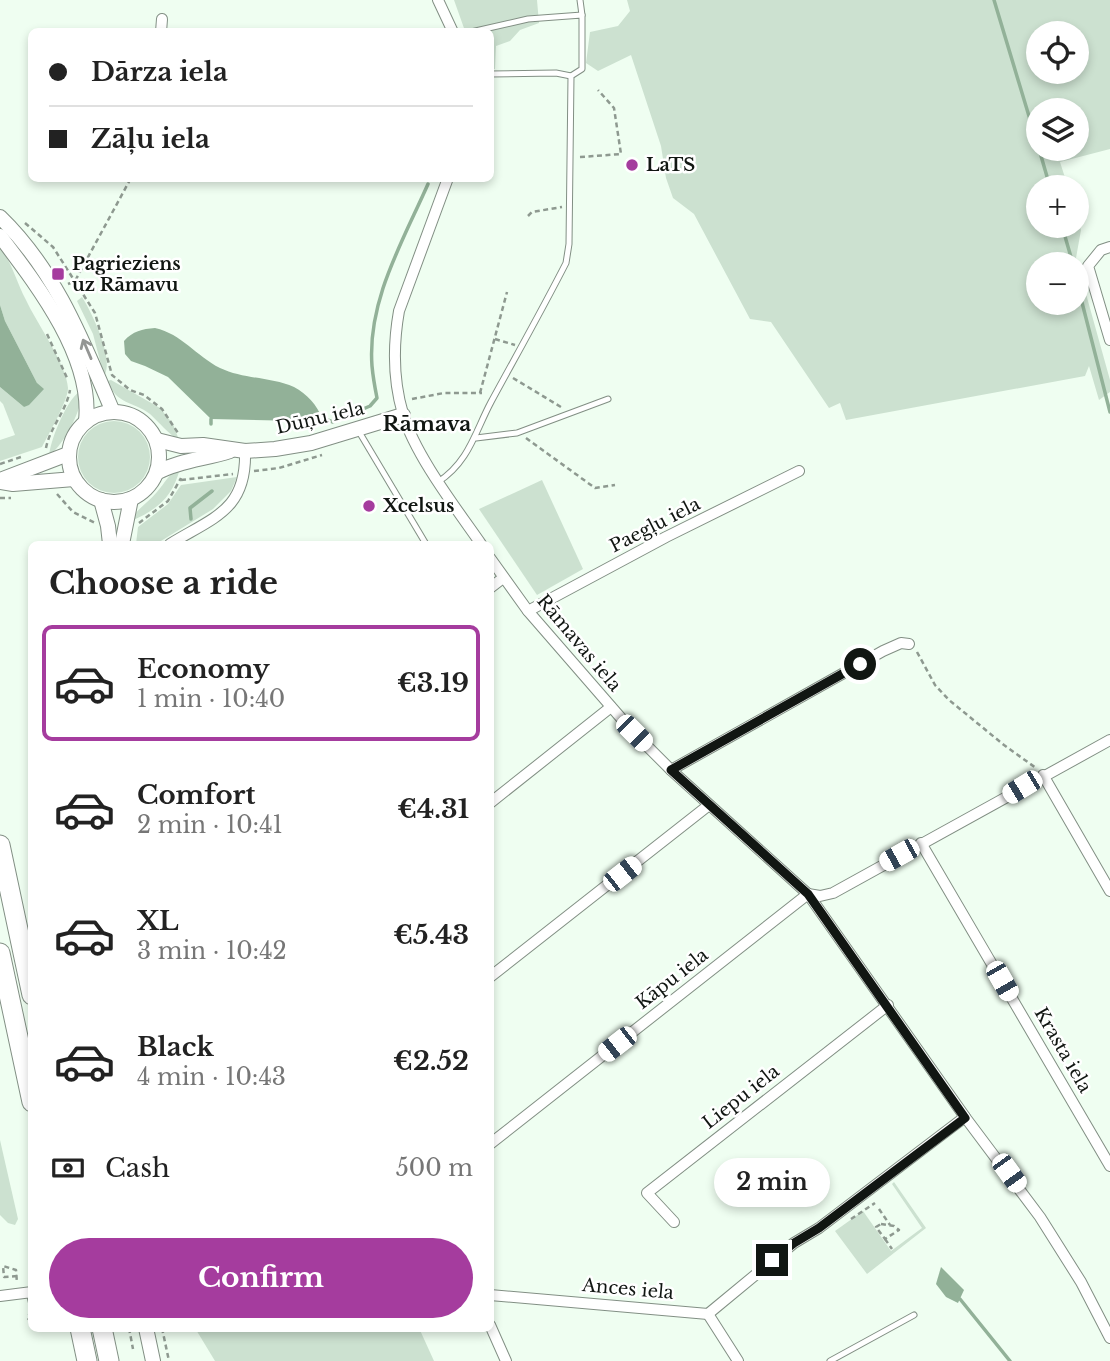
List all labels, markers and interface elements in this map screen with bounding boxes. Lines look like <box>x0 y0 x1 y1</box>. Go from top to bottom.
map controls <box>1026 21 1089 315</box>
button: locate <box>1026 21 1089 84</box>
text: Dārza iela <box>91 56 228 88</box>
button: layers <box>1026 98 1089 161</box>
text: Zāļu iela <box>91 123 210 155</box>
place label: LaTS <box>646 154 695 176</box>
marker: LaTS <box>624 157 640 173</box>
button: + <box>1026 175 1089 238</box>
button: − <box>1026 252 1089 315</box>
place label: Pagrieziens uz Rāmavu <box>72 253 181 296</box>
marker: Pagrieziens uz Rāmavu <box>50 266 66 282</box>
one-way arrow <box>80 338 93 360</box>
street label: Dūņu iela <box>274 397 366 439</box>
district label: Rāmava <box>383 411 471 437</box>
street label: Paegļu iela <box>606 493 704 557</box>
place label: Xcelsus <box>382 495 454 517</box>
marker: Xcelsus <box>361 498 377 514</box>
text: Choose a ride <box>49 563 278 603</box>
street label: Rāmavas iela <box>532 590 626 696</box>
route start <box>844 648 876 680</box>
icon: car <box>53 652 116 715</box>
text: Economy <box>137 653 270 685</box>
text: €3.19 <box>397 667 469 699</box>
text: 1 min · 10:40 <box>137 685 285 713</box>
car <box>612 711 657 755</box>
car <box>999 767 1046 807</box>
icon: car <box>53 778 116 841</box>
text: Comfort <box>137 779 255 811</box>
text: €4.31 <box>397 793 469 825</box>
text: 2 min · 10:41 <box>137 811 283 839</box>
car <box>876 836 923 874</box>
car <box>599 853 646 895</box>
icon: car <box>53 904 116 967</box>
text: XL <box>137 905 179 937</box>
text: €5.43 <box>393 919 469 951</box>
text: 3 min · 10:42 <box>137 937 287 965</box>
street label: Kāpu iela <box>631 944 713 1014</box>
car <box>983 958 1022 1004</box>
street label: Krasta iela <box>1030 1003 1096 1097</box>
car <box>594 1023 641 1065</box>
icon: car <box>53 1030 116 1093</box>
text: Black <box>137 1031 214 1063</box>
text: €2.52 <box>393 1045 469 1077</box>
street label: Liepu iela <box>698 1060 784 1134</box>
text: 4 min · 10:43 <box>137 1063 286 1091</box>
icon: cash <box>49 1149 87 1187</box>
car <box>989 1150 1030 1196</box>
text: Cash <box>105 1152 170 1184</box>
text: 500 m <box>396 1154 473 1182</box>
callout: 2 min <box>714 1158 830 1208</box>
text: 2 min <box>736 1168 808 1196</box>
button: Confirm <box>49 1238 473 1318</box>
route end <box>756 1244 788 1276</box>
street label: Ances iela <box>580 1274 675 1304</box>

